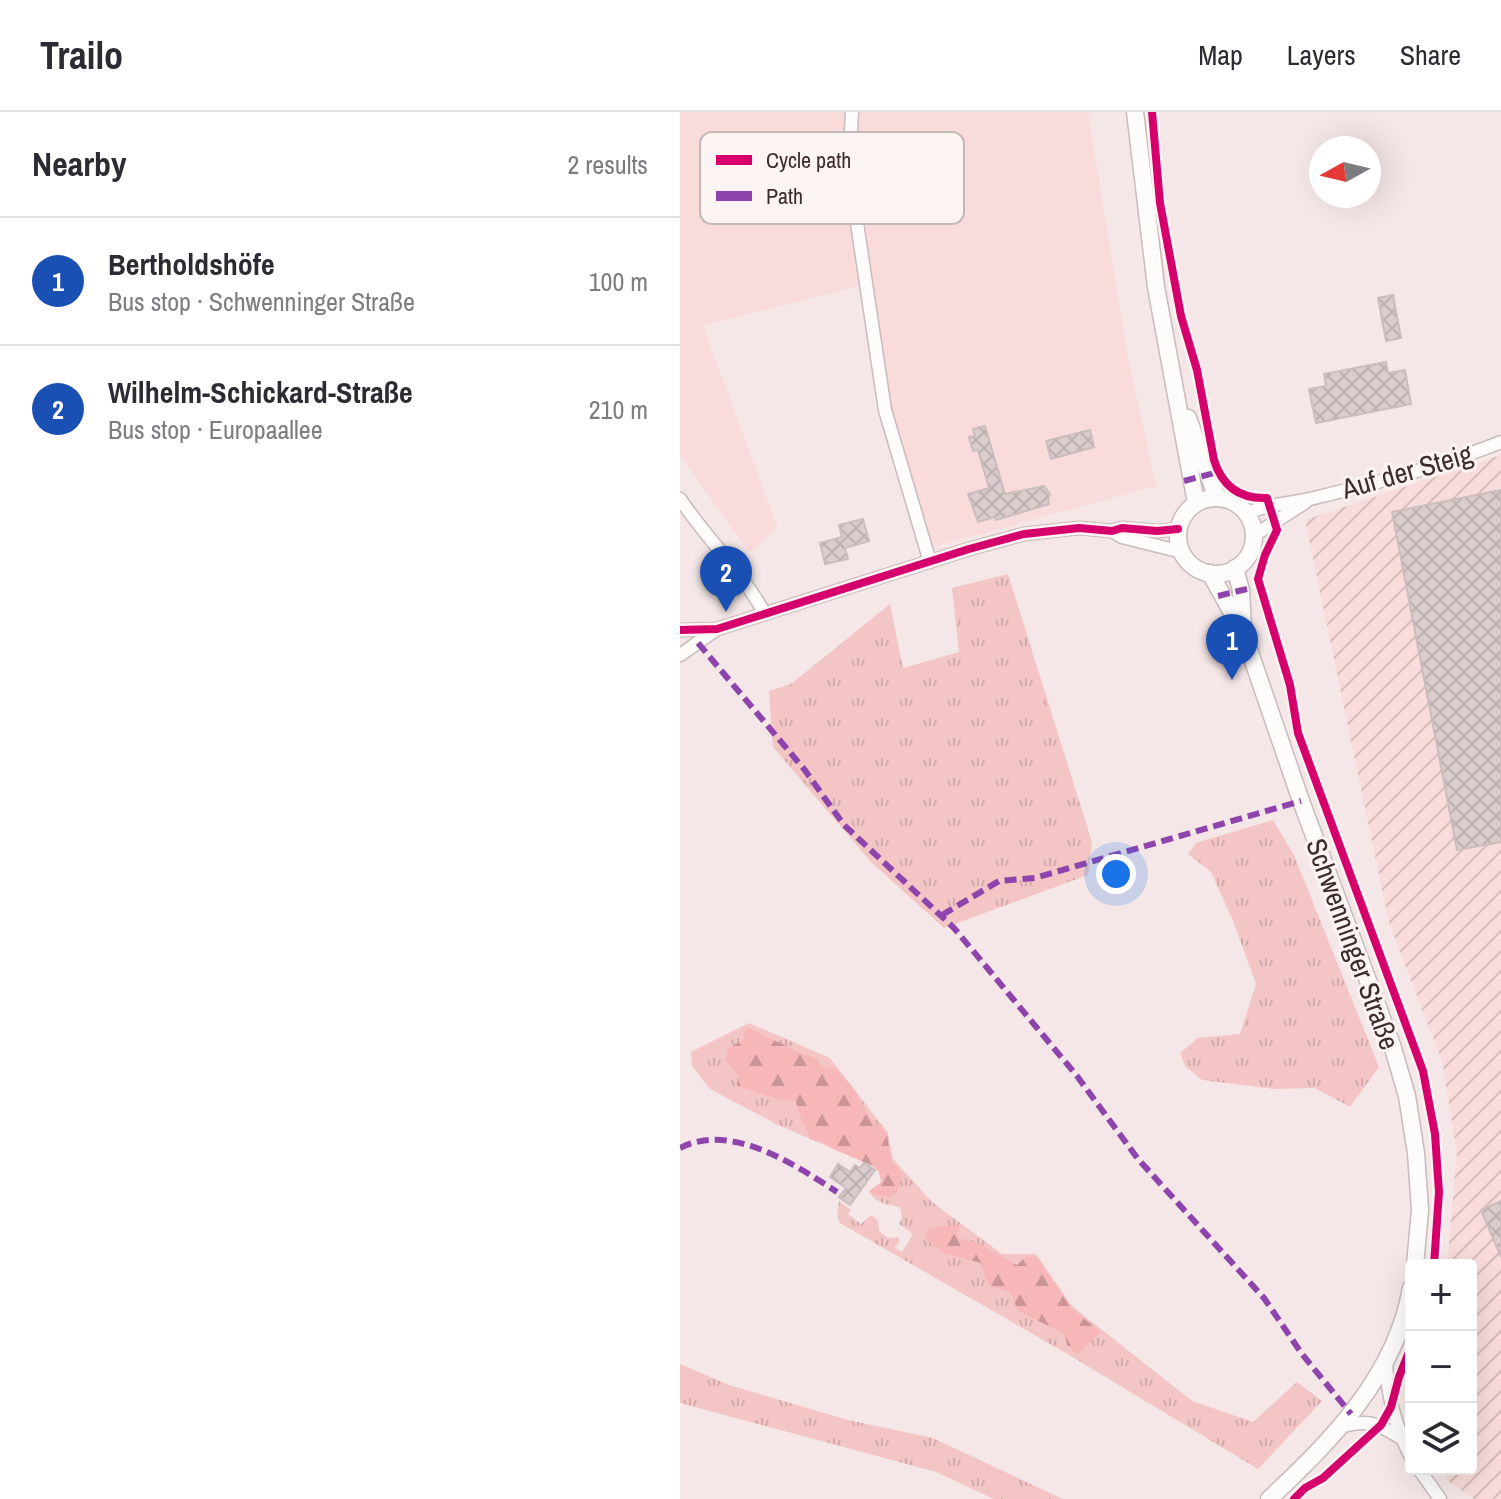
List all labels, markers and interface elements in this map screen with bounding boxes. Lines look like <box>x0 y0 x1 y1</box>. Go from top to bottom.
text: Trailo <box>40 30 123 81</box>
text: Map <box>1198 36 1243 74</box>
text: Layers <box>1287 36 1356 74</box>
text: Share <box>1400 36 1461 74</box>
legend <box>700 132 964 224</box>
north arrow <box>1309 136 1381 208</box>
text: Nearby <box>32 141 127 187</box>
text: Cycle path <box>766 145 851 175</box>
text: 2 results <box>567 147 648 182</box>
text: Path <box>766 181 803 211</box>
text: Bertholdshöfe <box>108 244 275 284</box>
text: 1 <box>52 264 64 299</box>
text: 100 m <box>589 264 648 299</box>
text: Bus stop · Schwenninger Straße <box>108 284 415 319</box>
text: Wilhelm-Schickard-Straße <box>108 372 413 412</box>
text: 2 <box>52 392 64 427</box>
text: 210 m <box>589 392 648 427</box>
text: Bus stop · Europaallee <box>108 412 323 447</box>
street label: Auf der Steig <box>1336 434 1477 508</box>
pin: 2 <box>700 546 752 612</box>
pin: 1 <box>1206 614 1258 680</box>
street label: Schwenninger Straße <box>1297 833 1409 1055</box>
your location <box>1096 854 1136 894</box>
map controls <box>1405 1259 1477 1475</box>
button: + <box>1405 1259 1477 1331</box>
button: − <box>1405 1331 1477 1403</box>
button: layers <box>1405 1403 1477 1475</box>

